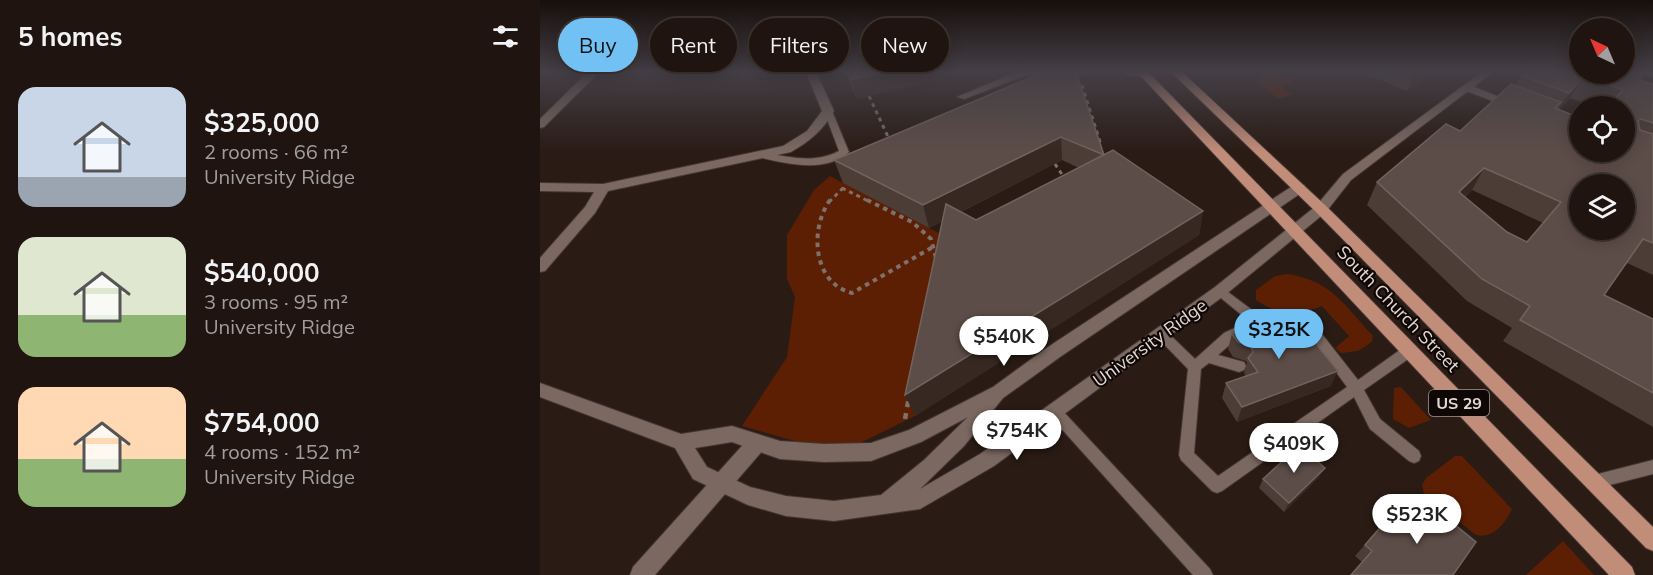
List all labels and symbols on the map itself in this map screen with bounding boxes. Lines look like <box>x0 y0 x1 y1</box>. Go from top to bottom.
north arrow <box>1569 18 1635 84</box>
street label: South Church Street <box>1332 241 1465 377</box>
street label: University Ridge <box>1088 293 1211 392</box>
pin: $325K <box>1237 309 1321 360</box>
pin: $540K <box>962 316 1046 367</box>
road number: US 29 <box>1429 390 1489 416</box>
pin: $754K <box>975 410 1059 461</box>
pin: $409K <box>1252 423 1336 474</box>
pin: $523K <box>1375 494 1459 545</box>

